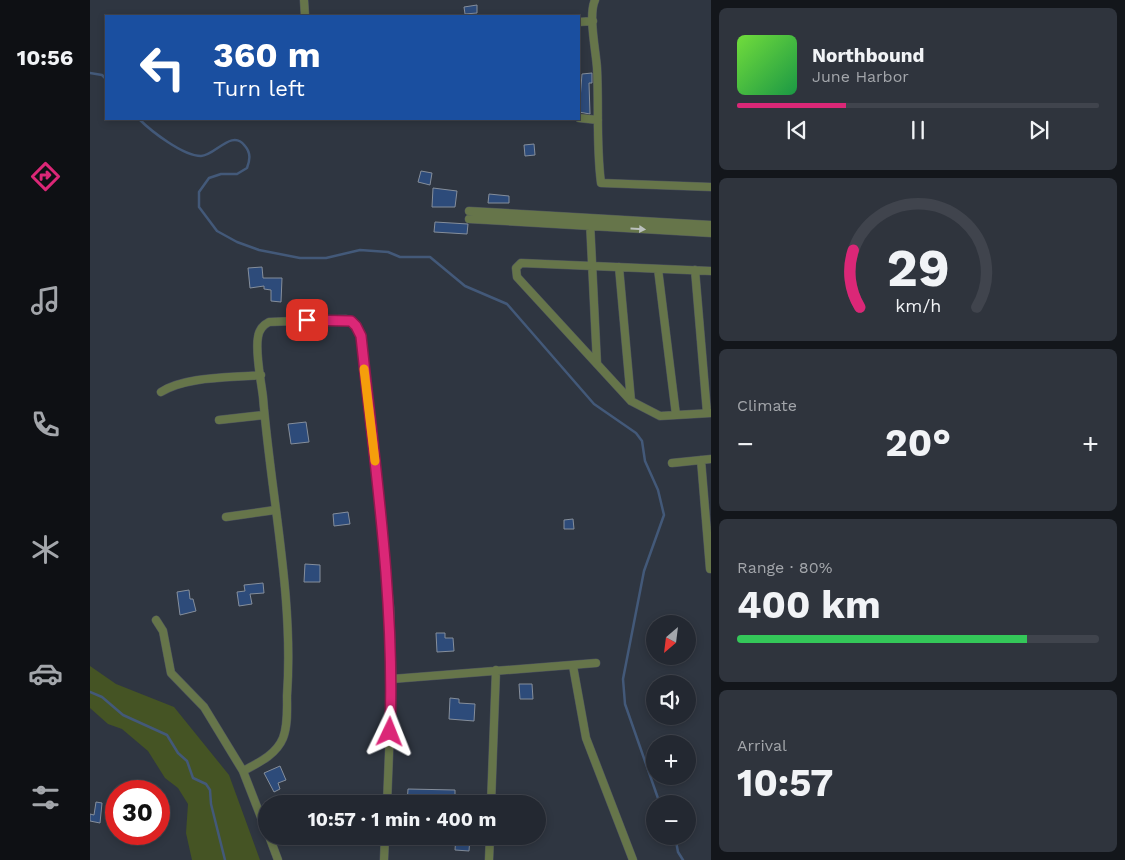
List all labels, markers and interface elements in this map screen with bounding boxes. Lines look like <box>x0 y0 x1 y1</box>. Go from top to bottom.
text: 360 m <box>213 34 321 76</box>
icon: left <box>130 35 195 100</box>
text: Northbound <box>812 44 924 67</box>
text: 10:56 <box>17 45 73 70</box>
text: June Harbor <box>812 67 909 86</box>
text: Turn left <box>213 76 305 101</box>
icon: previous <box>783 116 811 144</box>
icon: pause <box>904 116 932 144</box>
icon: next <box>1025 116 1053 144</box>
icon: directions <box>28 159 63 194</box>
one-way arrow <box>631 225 647 233</box>
text: 29 <box>886 238 950 299</box>
icon: music <box>28 283 63 318</box>
text: km/h <box>895 295 941 316</box>
pin <box>286 299 328 341</box>
icon: arrive <box>293 306 321 334</box>
text: Climate <box>737 396 797 415</box>
icon: phone <box>28 407 63 442</box>
text: 20° <box>885 421 951 465</box>
text: − <box>737 427 754 460</box>
text: + <box>1082 427 1099 460</box>
icon: climate <box>28 532 63 567</box>
text: Range · 80% <box>737 558 832 577</box>
text: 400 km <box>737 583 881 627</box>
north arrow <box>646 615 696 665</box>
map controls <box>646 615 696 845</box>
icon: car <box>28 656 63 691</box>
button: sound <box>646 675 696 725</box>
position arrow <box>363 705 415 757</box>
button: + <box>646 735 696 785</box>
text: Arrival <box>737 736 787 755</box>
text: 10:57 <box>737 761 833 805</box>
icon: filters <box>28 780 63 815</box>
speed limit sign: 30 <box>105 780 170 845</box>
button: − <box>646 795 696 845</box>
text: 10:57 · 1 min · 400 m <box>308 808 496 831</box>

